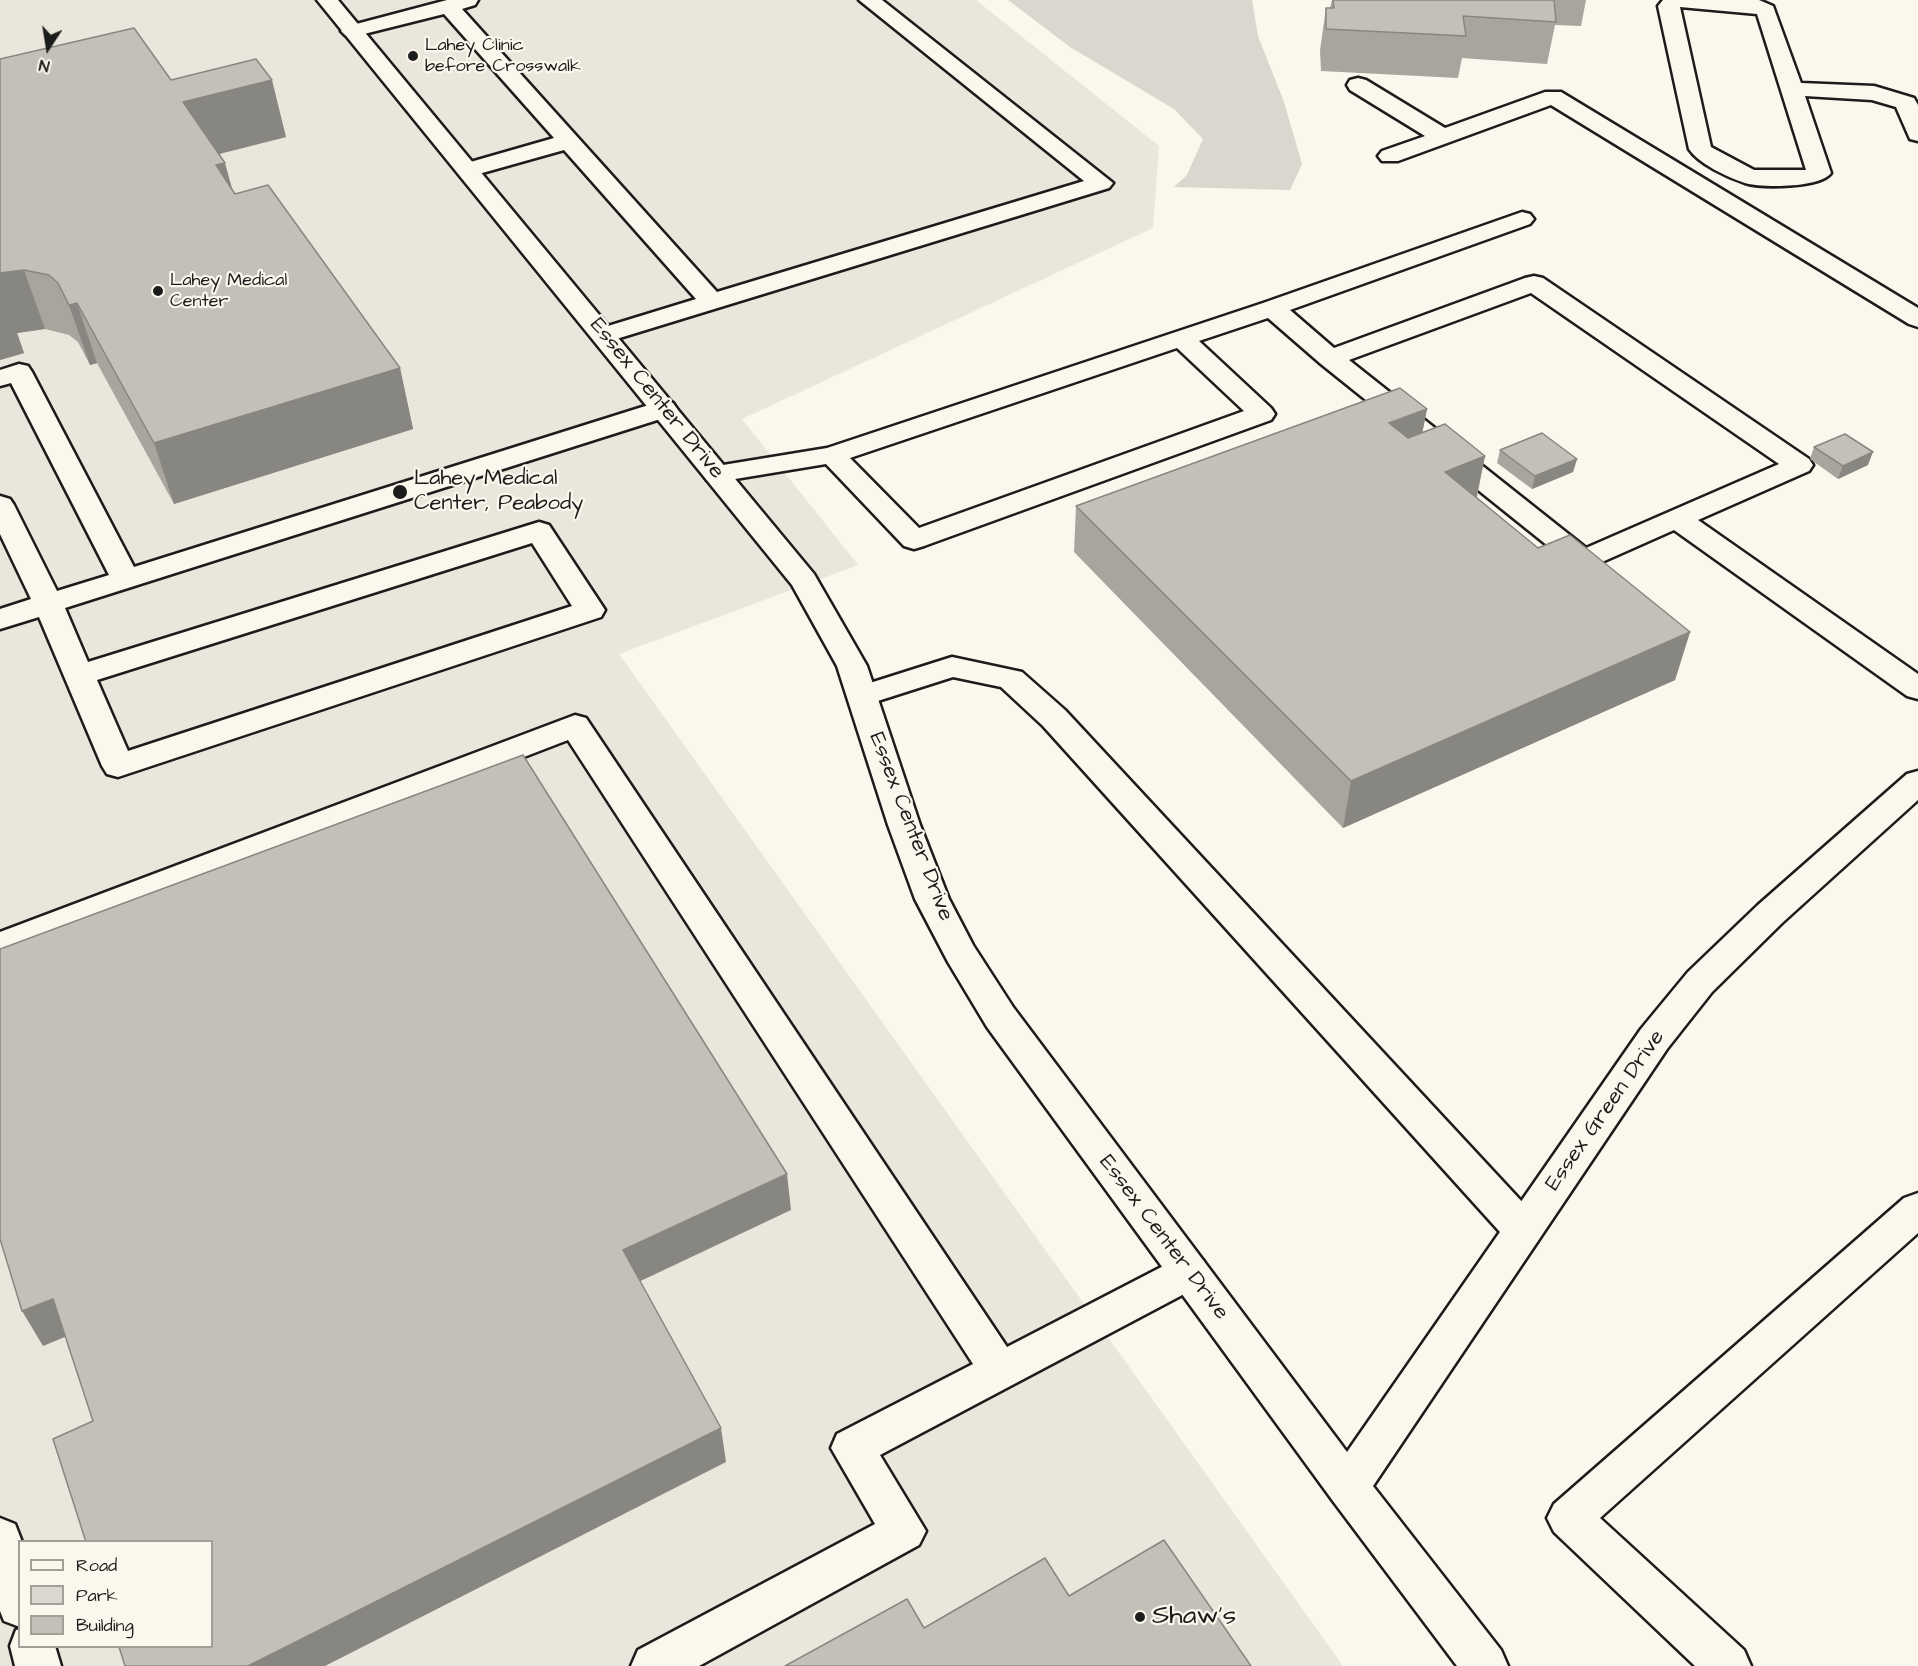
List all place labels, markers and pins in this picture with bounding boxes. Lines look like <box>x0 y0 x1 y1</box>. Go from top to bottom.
place label: Lahey Clinic before Crosswalk <box>425 35 581 78</box>
marker: Lahey Clinic before Crosswalk <box>406 49 420 63</box>
place label: Lahey Medical Center <box>170 270 287 312</box>
marker: Lahey Medical Center <box>151 284 165 298</box>
place label: Lahey Medical Center, Peabody <box>414 466 583 518</box>
marker: Lahey Medical Center, Peabody <box>391 483 409 501</box>
place label: Shaw's <box>1152 1601 1236 1633</box>
marker: Shaw's <box>1133 1610 1147 1624</box>

